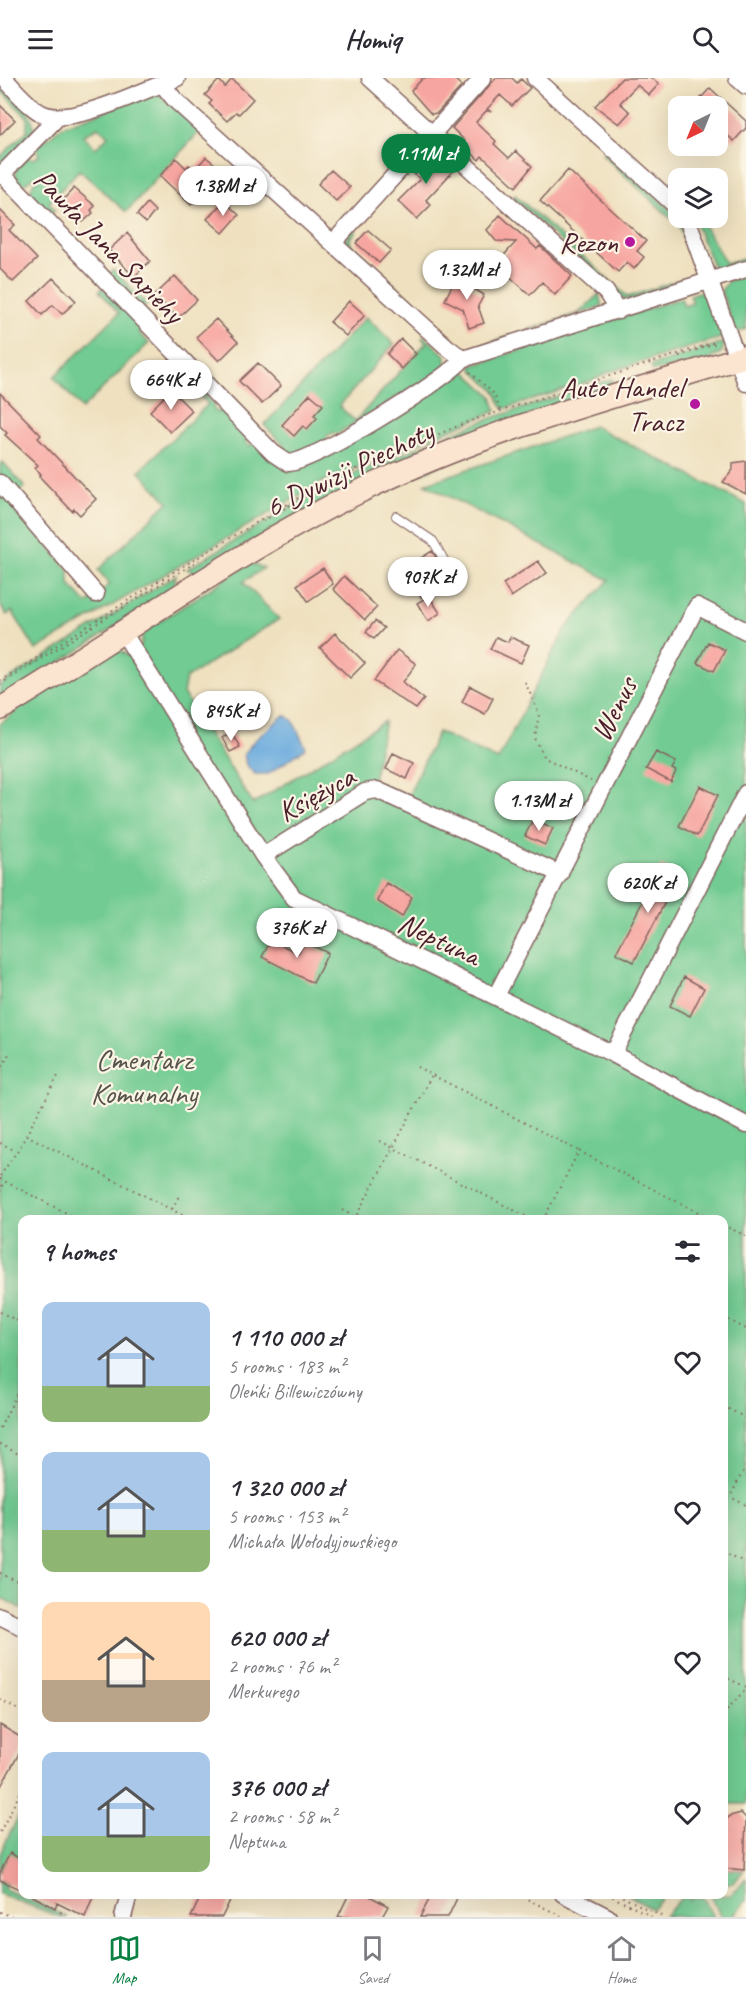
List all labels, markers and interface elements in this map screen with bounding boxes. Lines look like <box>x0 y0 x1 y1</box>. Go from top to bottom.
text: Homiq <box>345 22 401 56</box>
icon: menu <box>24 23 57 56</box>
icon: search <box>689 23 722 56</box>
north arrow <box>668 96 728 156</box>
map controls <box>668 96 728 228</box>
pin: 1.11M zł <box>364 134 488 185</box>
text: 1.11M zł <box>395 141 457 166</box>
street label: Pawła Jana Sapiehy <box>26 161 194 333</box>
pin: 1.38M zł <box>161 166 285 217</box>
button: layers <box>668 168 728 228</box>
text: 1.38M zł <box>192 173 254 198</box>
place label: Rezon <box>559 223 618 261</box>
marker: Rezon <box>623 235 637 249</box>
pin: 1.32M zł <box>405 250 529 301</box>
text: 1.32M zł <box>436 257 498 282</box>
pin: 664K zł <box>116 360 226 411</box>
text: 664K zł <box>144 367 198 392</box>
place label: Auto Handel Tracz <box>560 368 688 440</box>
marker: Auto Handel Tracz <box>688 397 702 411</box>
street label: 6 Dywizji Piechoty <box>259 411 441 526</box>
pin: 907K zł <box>373 557 483 608</box>
text: 907K zł <box>402 564 454 589</box>
street label: Wenus <box>582 668 647 747</box>
pin: 845K zł <box>176 691 286 742</box>
text: 845K zł <box>205 698 257 723</box>
street label: Księżyca <box>271 756 363 831</box>
pin: 1.13M zł <box>477 781 601 832</box>
text: 1.13M zł <box>508 788 570 813</box>
pin: 620K zł <box>593 863 703 914</box>
text: 620K zł <box>621 870 675 895</box>
street label: Neptuna <box>392 904 489 976</box>
pin: 376K zł <box>242 908 352 959</box>
text: 376K zł <box>270 915 324 940</box>
park label: Cmentarz Komunalny <box>91 1040 199 1112</box>
text: 9 homes <box>42 1235 115 1268</box>
icon: filters <box>671 1235 704 1268</box>
text: 1 110 000 zł <box>228 1321 343 1354</box>
icon: home <box>90 1326 162 1398</box>
icon: heart <box>671 1346 704 1379</box>
text: 5 rooms · 183 m² <box>228 1354 345 1379</box>
text: Oleńki Billewiczówny <box>228 1379 362 1404</box>
text: 1 320 000 zł <box>228 1471 343 1504</box>
icon: home <box>90 1476 162 1548</box>
icon: heart <box>671 1496 704 1529</box>
text: 5 rooms · 153 m² <box>228 1504 345 1529</box>
text: Michała Wołodyjowskiego <box>228 1529 396 1554</box>
text: 620 000 zł <box>228 1621 325 1654</box>
icon: home <box>90 1626 162 1698</box>
icon: heart <box>671 1646 704 1679</box>
text: 2 rooms · 76 m² <box>228 1654 336 1679</box>
text: Merkurego <box>228 1679 299 1704</box>
text: 376 000 zł <box>228 1771 325 1804</box>
icon: home <box>90 1776 162 1848</box>
icon: heart <box>671 1796 704 1829</box>
text: 2 rooms · 58 m² <box>228 1804 336 1829</box>
text: Neptuna <box>228 1829 285 1854</box>
tab: Map <box>108 1932 141 1988</box>
tab: Saved <box>356 1932 389 1988</box>
tab: Home <box>605 1932 638 1988</box>

